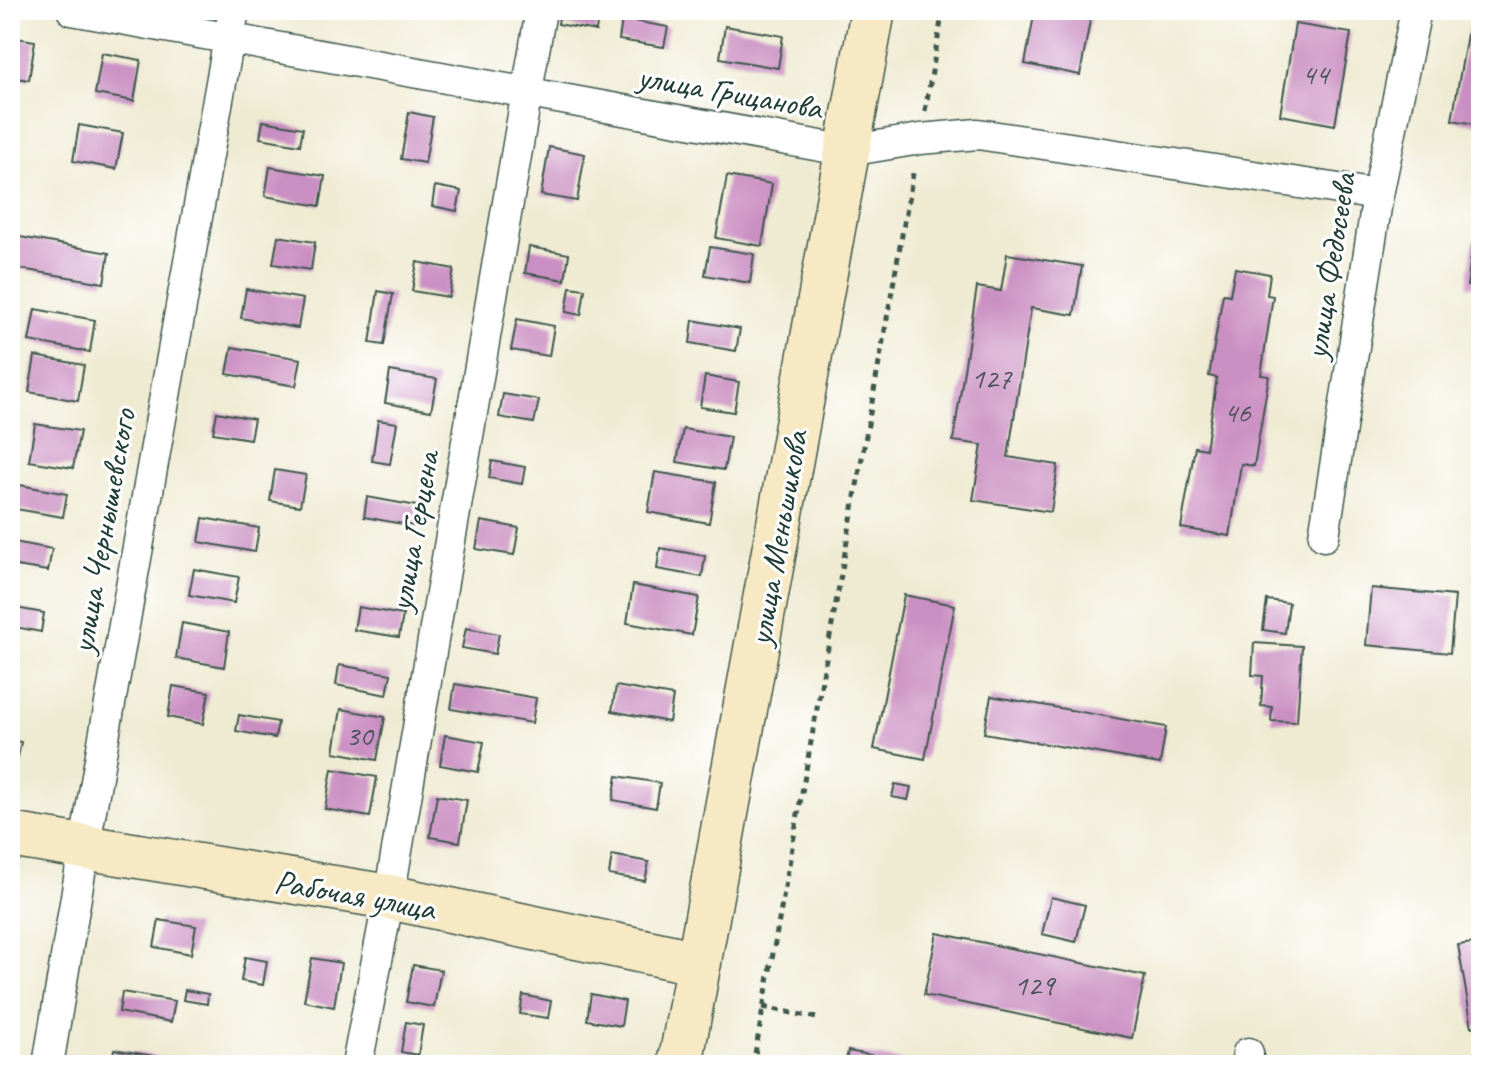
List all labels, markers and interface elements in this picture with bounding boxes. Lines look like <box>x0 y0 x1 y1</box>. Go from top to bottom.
street label: улица Грицанова <box>632 54 828 129</box>
house number: 44 <box>1302 55 1331 93</box>
street label: улица Федосеева <box>1293 168 1366 364</box>
house number: 127 <box>971 359 1013 397</box>
house number: 46 <box>1224 393 1252 431</box>
street label: улица Чернышевского <box>60 404 145 658</box>
street label: улица Меньшикова <box>737 425 818 651</box>
street label: улица Герцена <box>378 445 449 616</box>
house number: 30 <box>346 716 375 754</box>
street label: Рабочая улица <box>271 859 441 930</box>
house number: 129 <box>1014 966 1057 1004</box>

